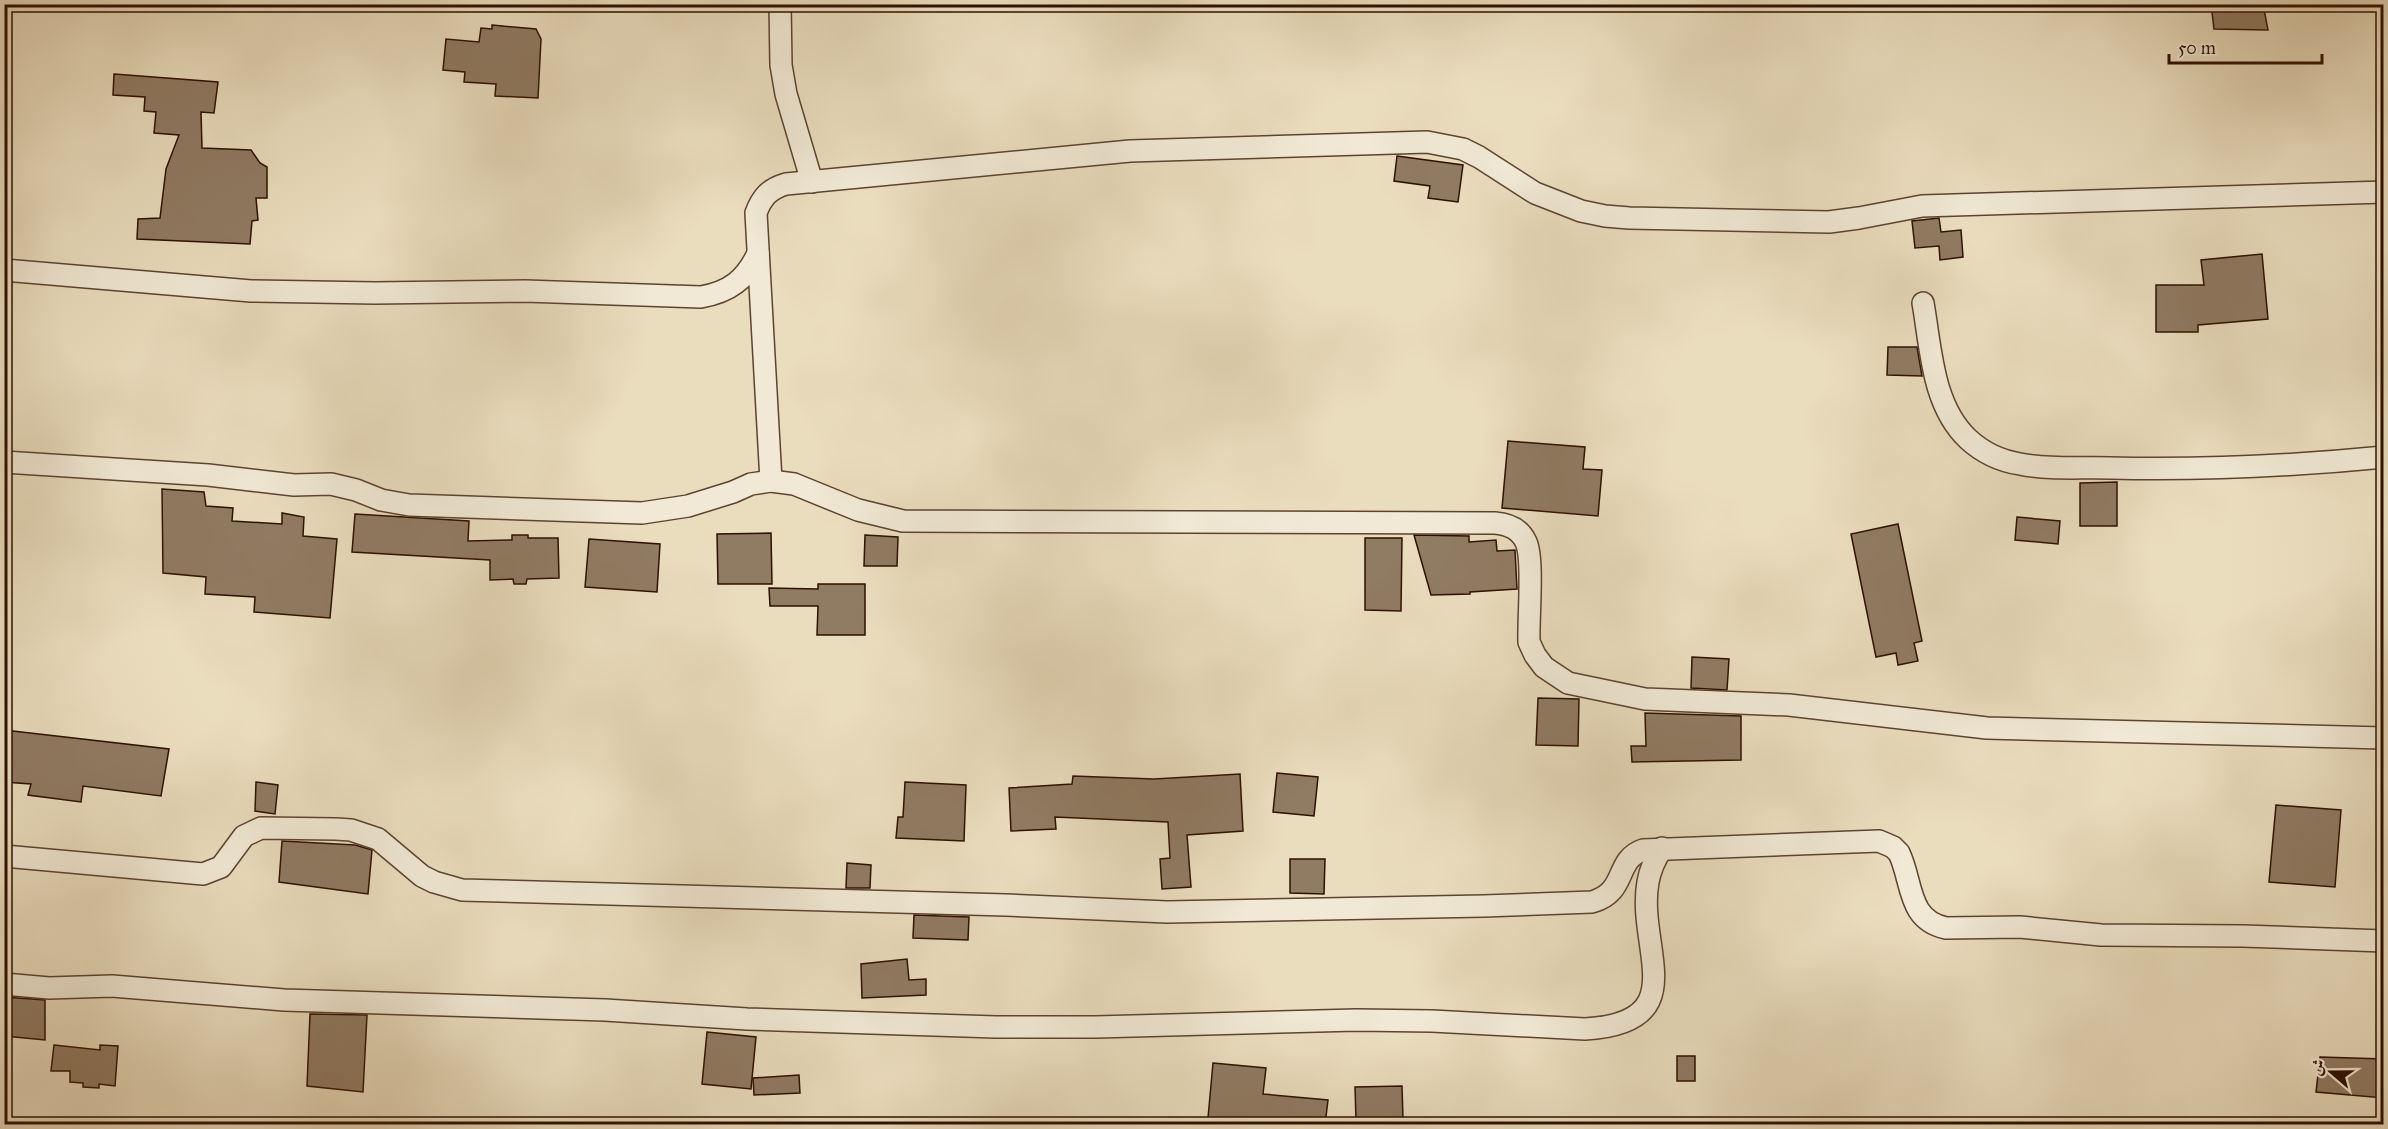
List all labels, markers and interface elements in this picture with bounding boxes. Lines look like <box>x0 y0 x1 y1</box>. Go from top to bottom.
scale bar <box>2169 27 2322 65</box>
text: 50 m <box>2178 37 2216 59</box>
north arrow <box>2301 1042 2361 1102</box>
text: ش <box>2306 1056 2329 1078</box>

